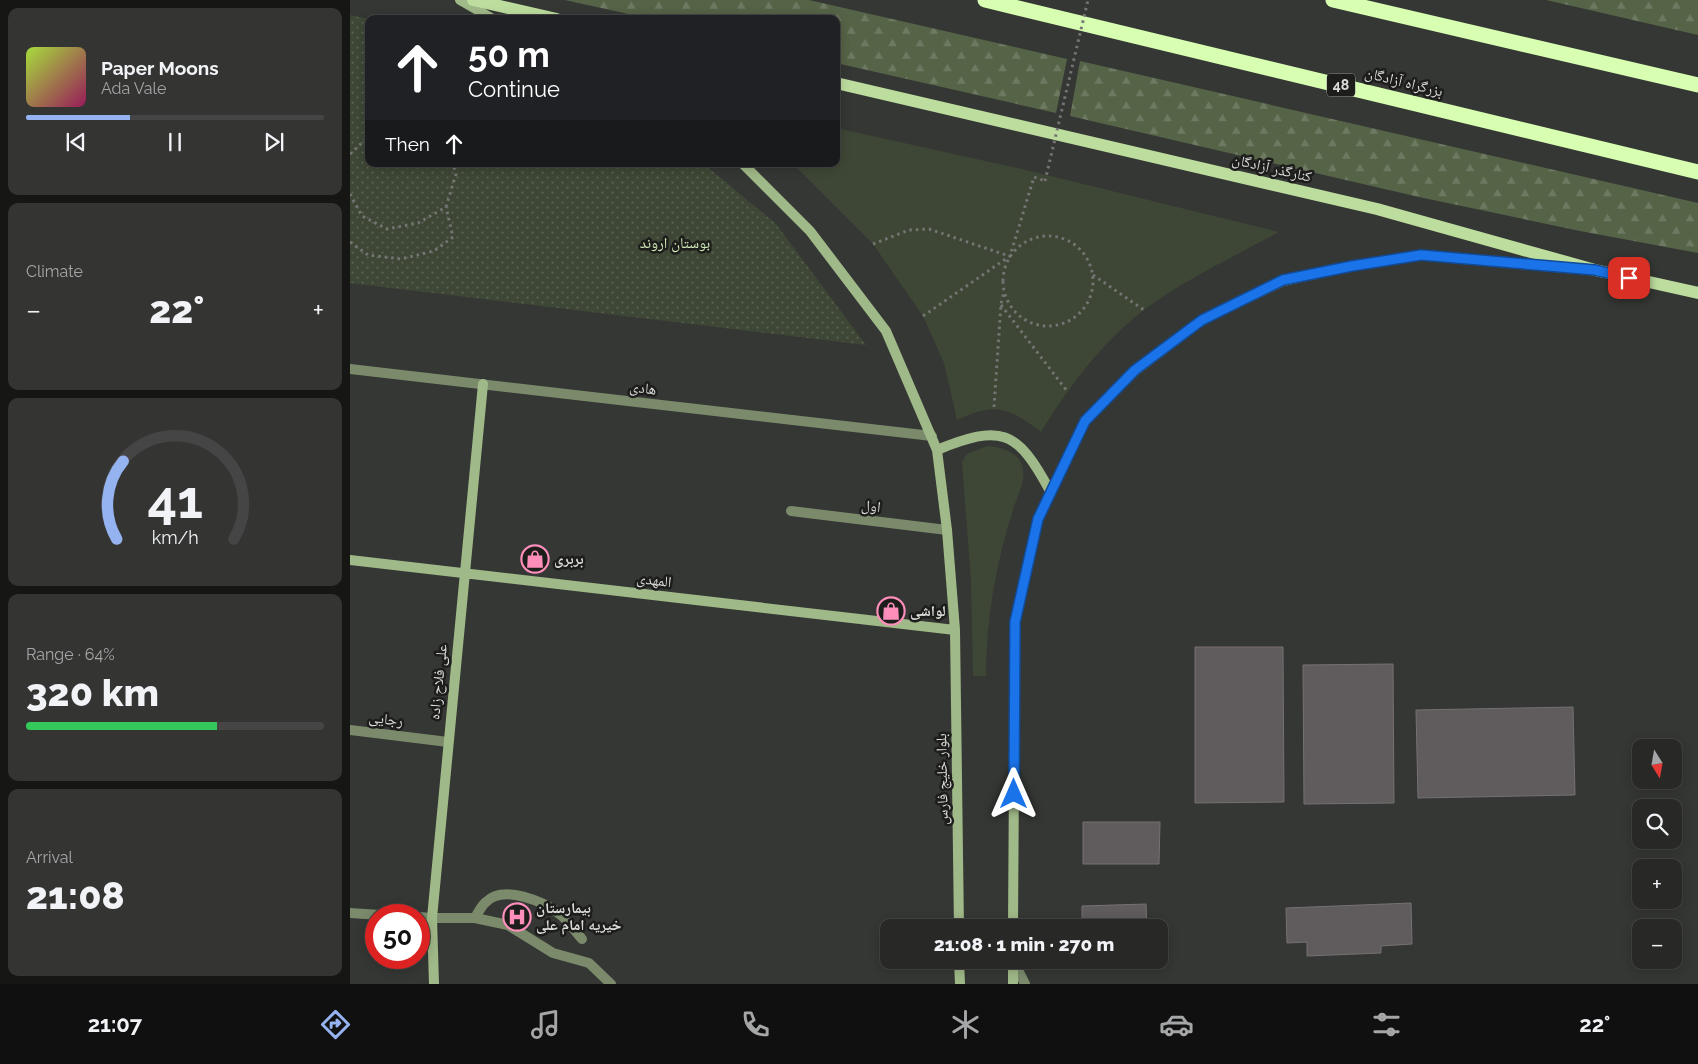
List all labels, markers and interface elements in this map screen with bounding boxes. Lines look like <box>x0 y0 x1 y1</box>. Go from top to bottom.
text: 50 m <box>468 34 550 75</box>
icon: ahead <box>385 35 450 100</box>
text: Paper Moons <box>101 57 219 79</box>
street label: بزرگراه آزادگان <box>1363 64 1445 101</box>
road number: 48 <box>1327 74 1355 96</box>
text: Continue <box>468 76 560 102</box>
text: Ada Vale <box>101 79 166 98</box>
icon: previous <box>62 128 90 156</box>
icon: pause <box>161 128 189 156</box>
icon: next <box>260 128 288 156</box>
icon: ahead <box>440 130 468 158</box>
text: Then <box>385 133 430 155</box>
street label: کنارگذر آزادگان <box>1230 150 1314 187</box>
park label: بوستان اروند <box>640 234 710 253</box>
pin <box>1608 257 1650 299</box>
text: Climate <box>26 262 83 281</box>
icon: arrive <box>1615 264 1643 292</box>
text: 22° <box>149 287 204 332</box>
text: − <box>26 294 41 327</box>
text: + <box>312 294 324 327</box>
street label: هادی <box>628 377 657 400</box>
text: 41 <box>147 469 203 530</box>
street label: اول <box>860 496 882 517</box>
text: km/h <box>151 527 199 548</box>
shop icon: بربری <box>520 544 550 574</box>
place label: بربری <box>554 550 584 568</box>
street label: المهدی <box>635 569 672 592</box>
shop icon: لواشی <box>876 596 906 626</box>
place label: لواشی <box>910 602 946 620</box>
street label: علی فلاح زاده <box>425 643 452 721</box>
text: Range · 64% <box>26 645 115 664</box>
text: 320 km <box>26 670 159 715</box>
street label: رجایی <box>368 708 404 731</box>
street label: بلوار خلیج فارس <box>932 733 953 825</box>
north arrow <box>1632 739 1682 789</box>
map controls <box>1632 739 1682 969</box>
position arrow <box>987 767 1039 819</box>
button: search <box>1632 799 1682 849</box>
text: Arrival <box>26 848 73 867</box>
button: + <box>1632 859 1682 909</box>
text: 21:08 <box>26 873 125 918</box>
place label: بیمارستان خیریه امام علی <box>536 899 622 935</box>
hospital icon: بیمارستان خیریه امام علی <box>502 902 532 932</box>
speed limit sign: 50 <box>365 904 430 969</box>
button: − <box>1632 919 1682 969</box>
text: 21:08 · 1 min · 270 m <box>934 933 1114 955</box>
icon: directions <box>318 1007 353 1042</box>
icon: music <box>528 1007 563 1042</box>
icon: phone <box>738 1007 773 1042</box>
icon: climate <box>948 1007 983 1042</box>
icon: car <box>1159 1007 1194 1042</box>
icon: filters <box>1369 1007 1404 1042</box>
text: 21:07 <box>88 1011 142 1037</box>
text: 22° <box>1579 1011 1610 1037</box>

